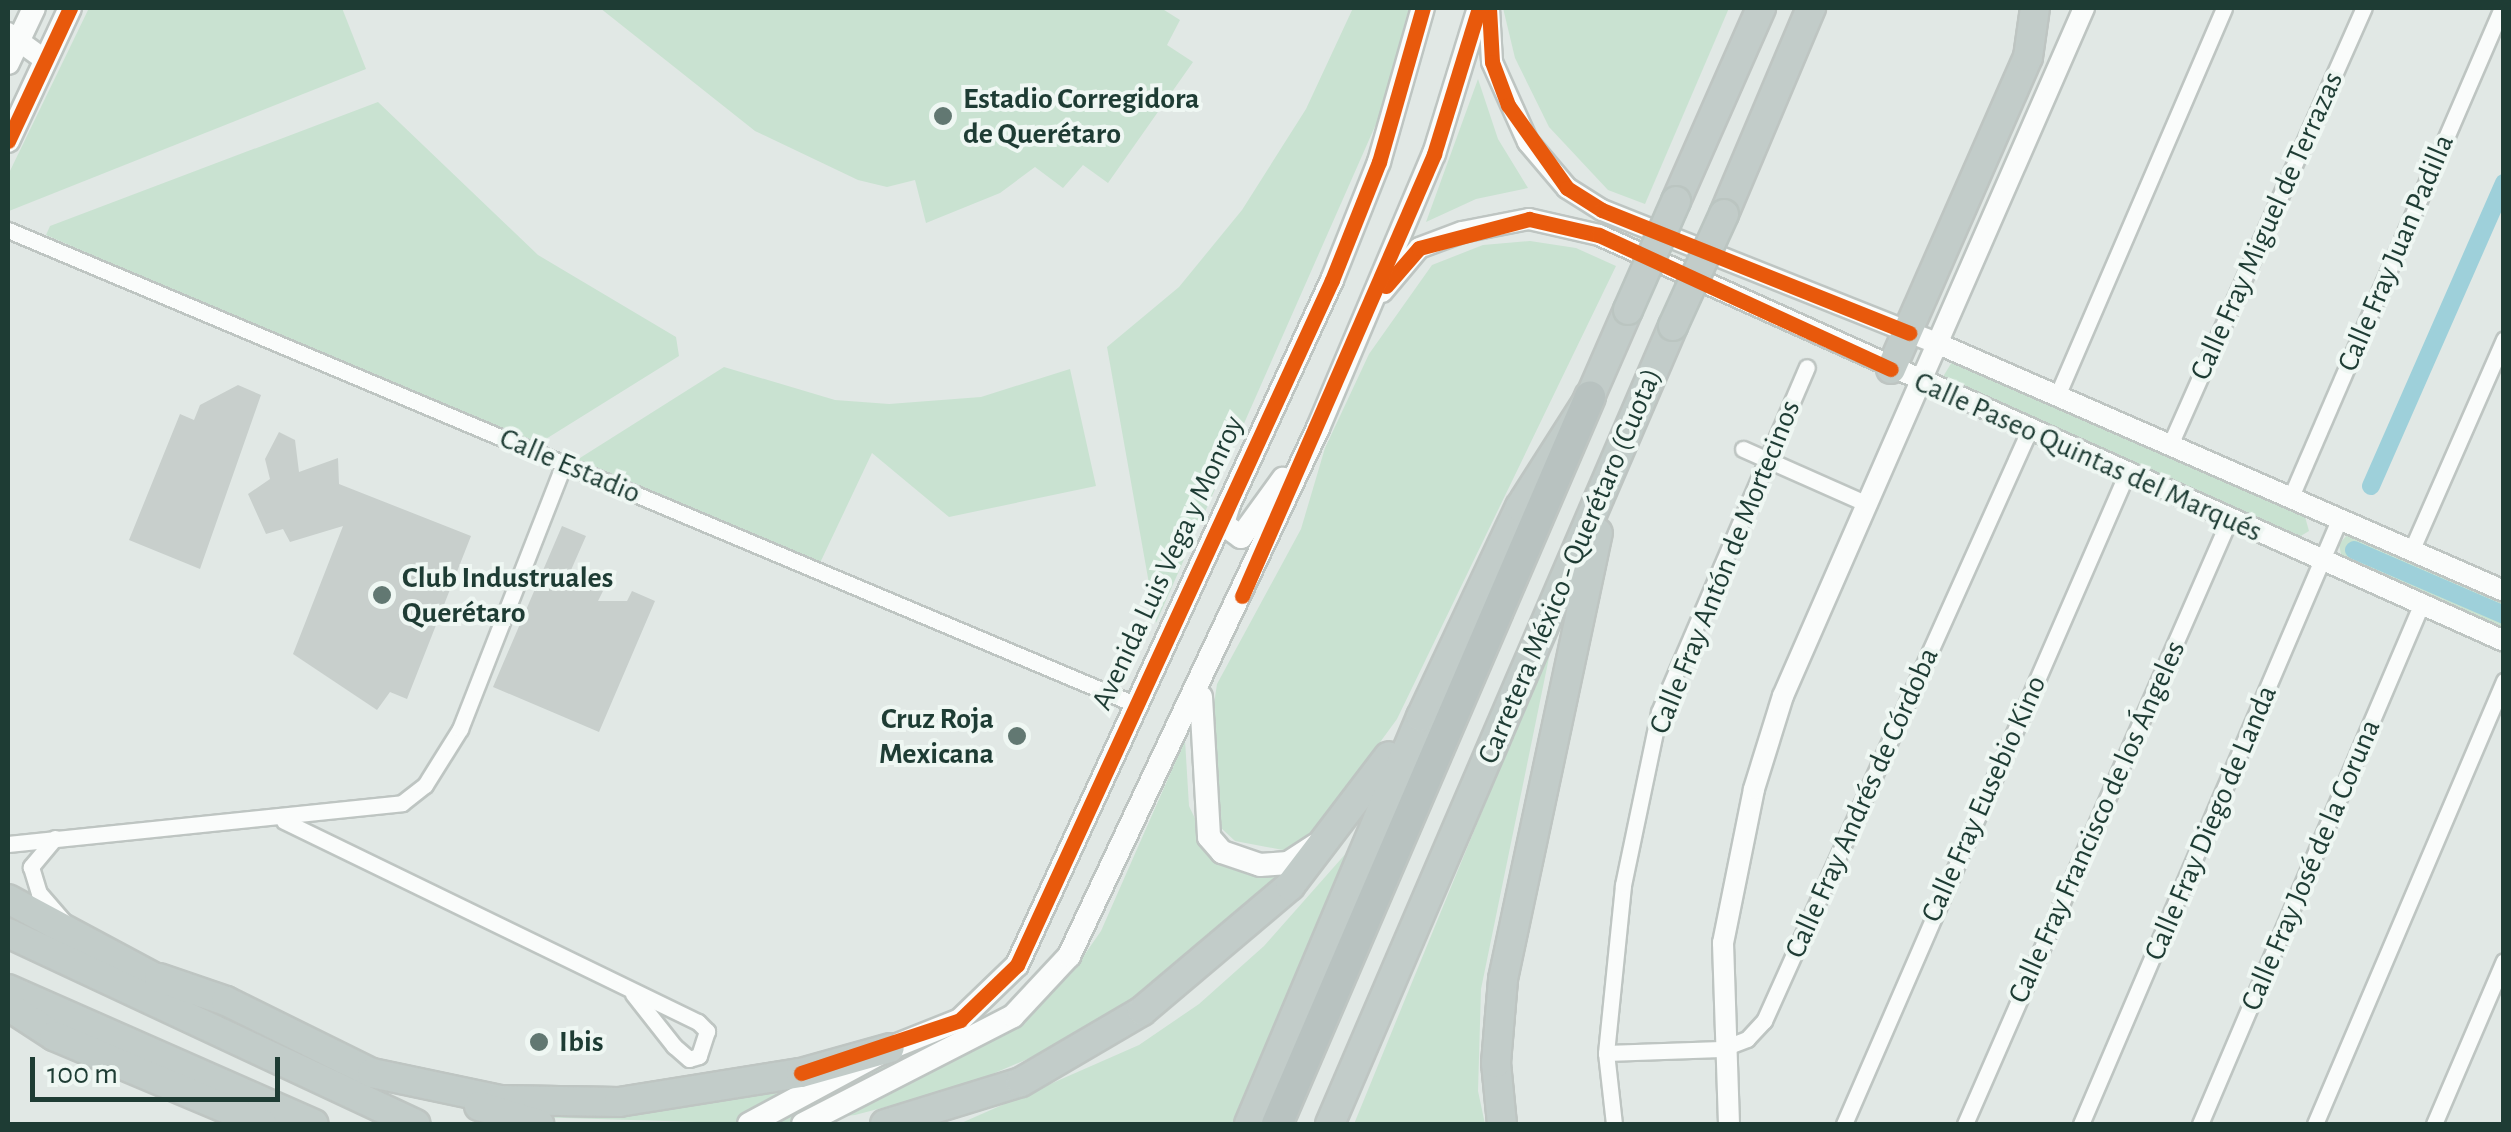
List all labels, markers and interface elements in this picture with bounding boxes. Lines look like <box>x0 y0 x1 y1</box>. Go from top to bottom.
street label: Calle Fray Miguel de Terrazas <box>2183 66 2351 386</box>
place label: Estadio Corregidora de Querétaro <box>963 81 1200 152</box>
marker: Estadio Corregidora de Querétaro <box>932 105 954 127</box>
street label: Calle Fray Juan Padilla <box>2330 129 2462 377</box>
street label: Carretera México - Querétaro (Cuota) <box>1470 363 1670 769</box>
street label: Calle Paseo Quintas del Marqués <box>1909 364 2267 550</box>
street label: Calle Fray Antón de Mortecinos <box>1641 395 1809 739</box>
street label: Avenida Luis Vega y Monroy <box>1084 410 1252 716</box>
street label: Calle Estadio <box>494 420 646 512</box>
place label: Club Industruales Querétaro <box>402 560 613 630</box>
marker: Club Industruales Querétaro <box>371 584 393 606</box>
street label: Calle Fray Francisco de los Ángeles <box>2001 635 2193 1009</box>
street label: Calle Fray Andrés de Córdoba <box>1777 642 1947 964</box>
street label: Calle Fray Eusebio Kino <box>1913 670 2055 928</box>
street label: Calle Fray Diego de Landa <box>2137 680 2285 966</box>
place label: Cruz Roja Mexicana <box>879 701 994 772</box>
street label: Calle Fray José de la Coruna <box>2233 714 2389 1016</box>
marker: Cruz Roja Mexicana <box>1004 723 1030 749</box>
place label: Ibis <box>559 1024 603 1060</box>
marker: Ibis <box>528 1031 550 1053</box>
scale bar <box>35 1037 285 1099</box>
text: 100 m <box>47 1059 118 1089</box>

